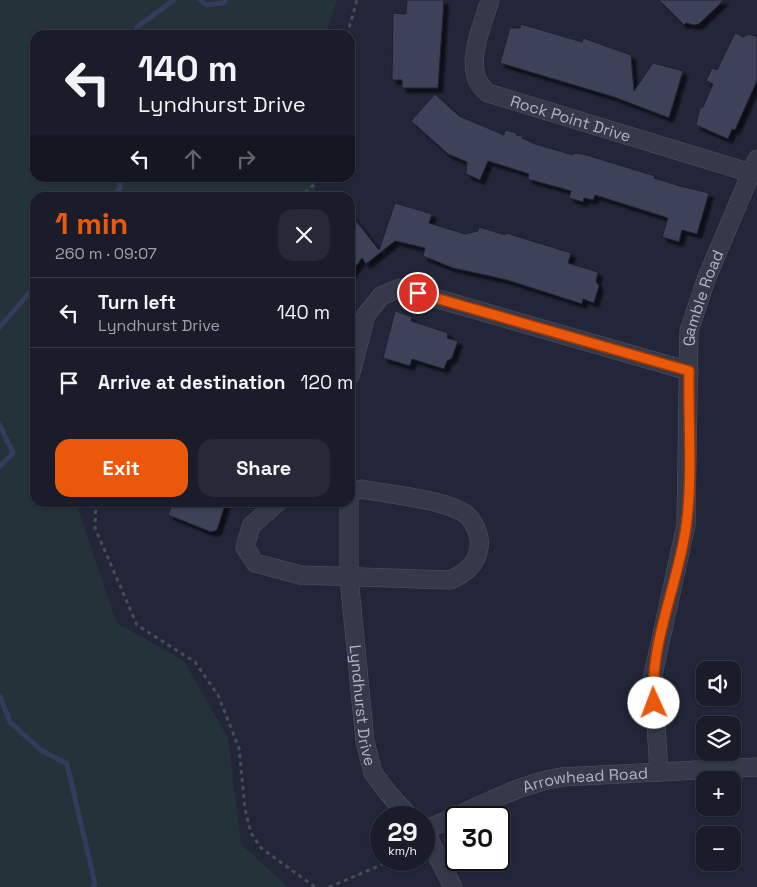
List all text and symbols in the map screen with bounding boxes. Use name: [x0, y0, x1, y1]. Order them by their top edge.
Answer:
text: 140 m: [138, 47, 238, 91]
icon: left: [55, 50, 120, 115]
text: Lyndhurst Drive: [138, 90, 306, 118]
street label: Rock Point Drive: [508, 90, 633, 147]
icon: left: [126, 145, 154, 173]
icon: ahead: [179, 145, 207, 173]
icon: right: [232, 145, 260, 173]
text: 1 min: [55, 204, 128, 243]
button: close: [278, 209, 330, 261]
text: 260 m · 09:07: [55, 243, 157, 264]
street label: Gamble Road: [678, 247, 728, 346]
pin: [397, 272, 439, 314]
icon: arrive: [404, 279, 432, 307]
text: Turn left: [98, 290, 176, 315]
icon: left: [55, 299, 83, 327]
text: 140 m: [277, 300, 330, 325]
text: Lyndhurst Drive: [98, 315, 220, 336]
icon: arrive: [55, 369, 83, 397]
text: Arrive at destination: [98, 370, 286, 395]
text: 120 m: [301, 370, 353, 395]
button: Exit: [55, 439, 188, 497]
button: Share: [198, 439, 330, 497]
street label: Lyndhurst Drive: [345, 644, 381, 768]
map controls: [696, 661, 741, 871]
button: sound: [696, 661, 741, 706]
position arrow: [627, 676, 679, 728]
button: layers: [696, 716, 741, 761]
street label: Arrowhead Road: [520, 763, 648, 798]
button: +: [696, 771, 741, 816]
speed limit sign: 30: [445, 806, 510, 871]
text: 29: [387, 816, 418, 848]
button: −: [696, 826, 741, 871]
text: km/h: [388, 843, 417, 859]

